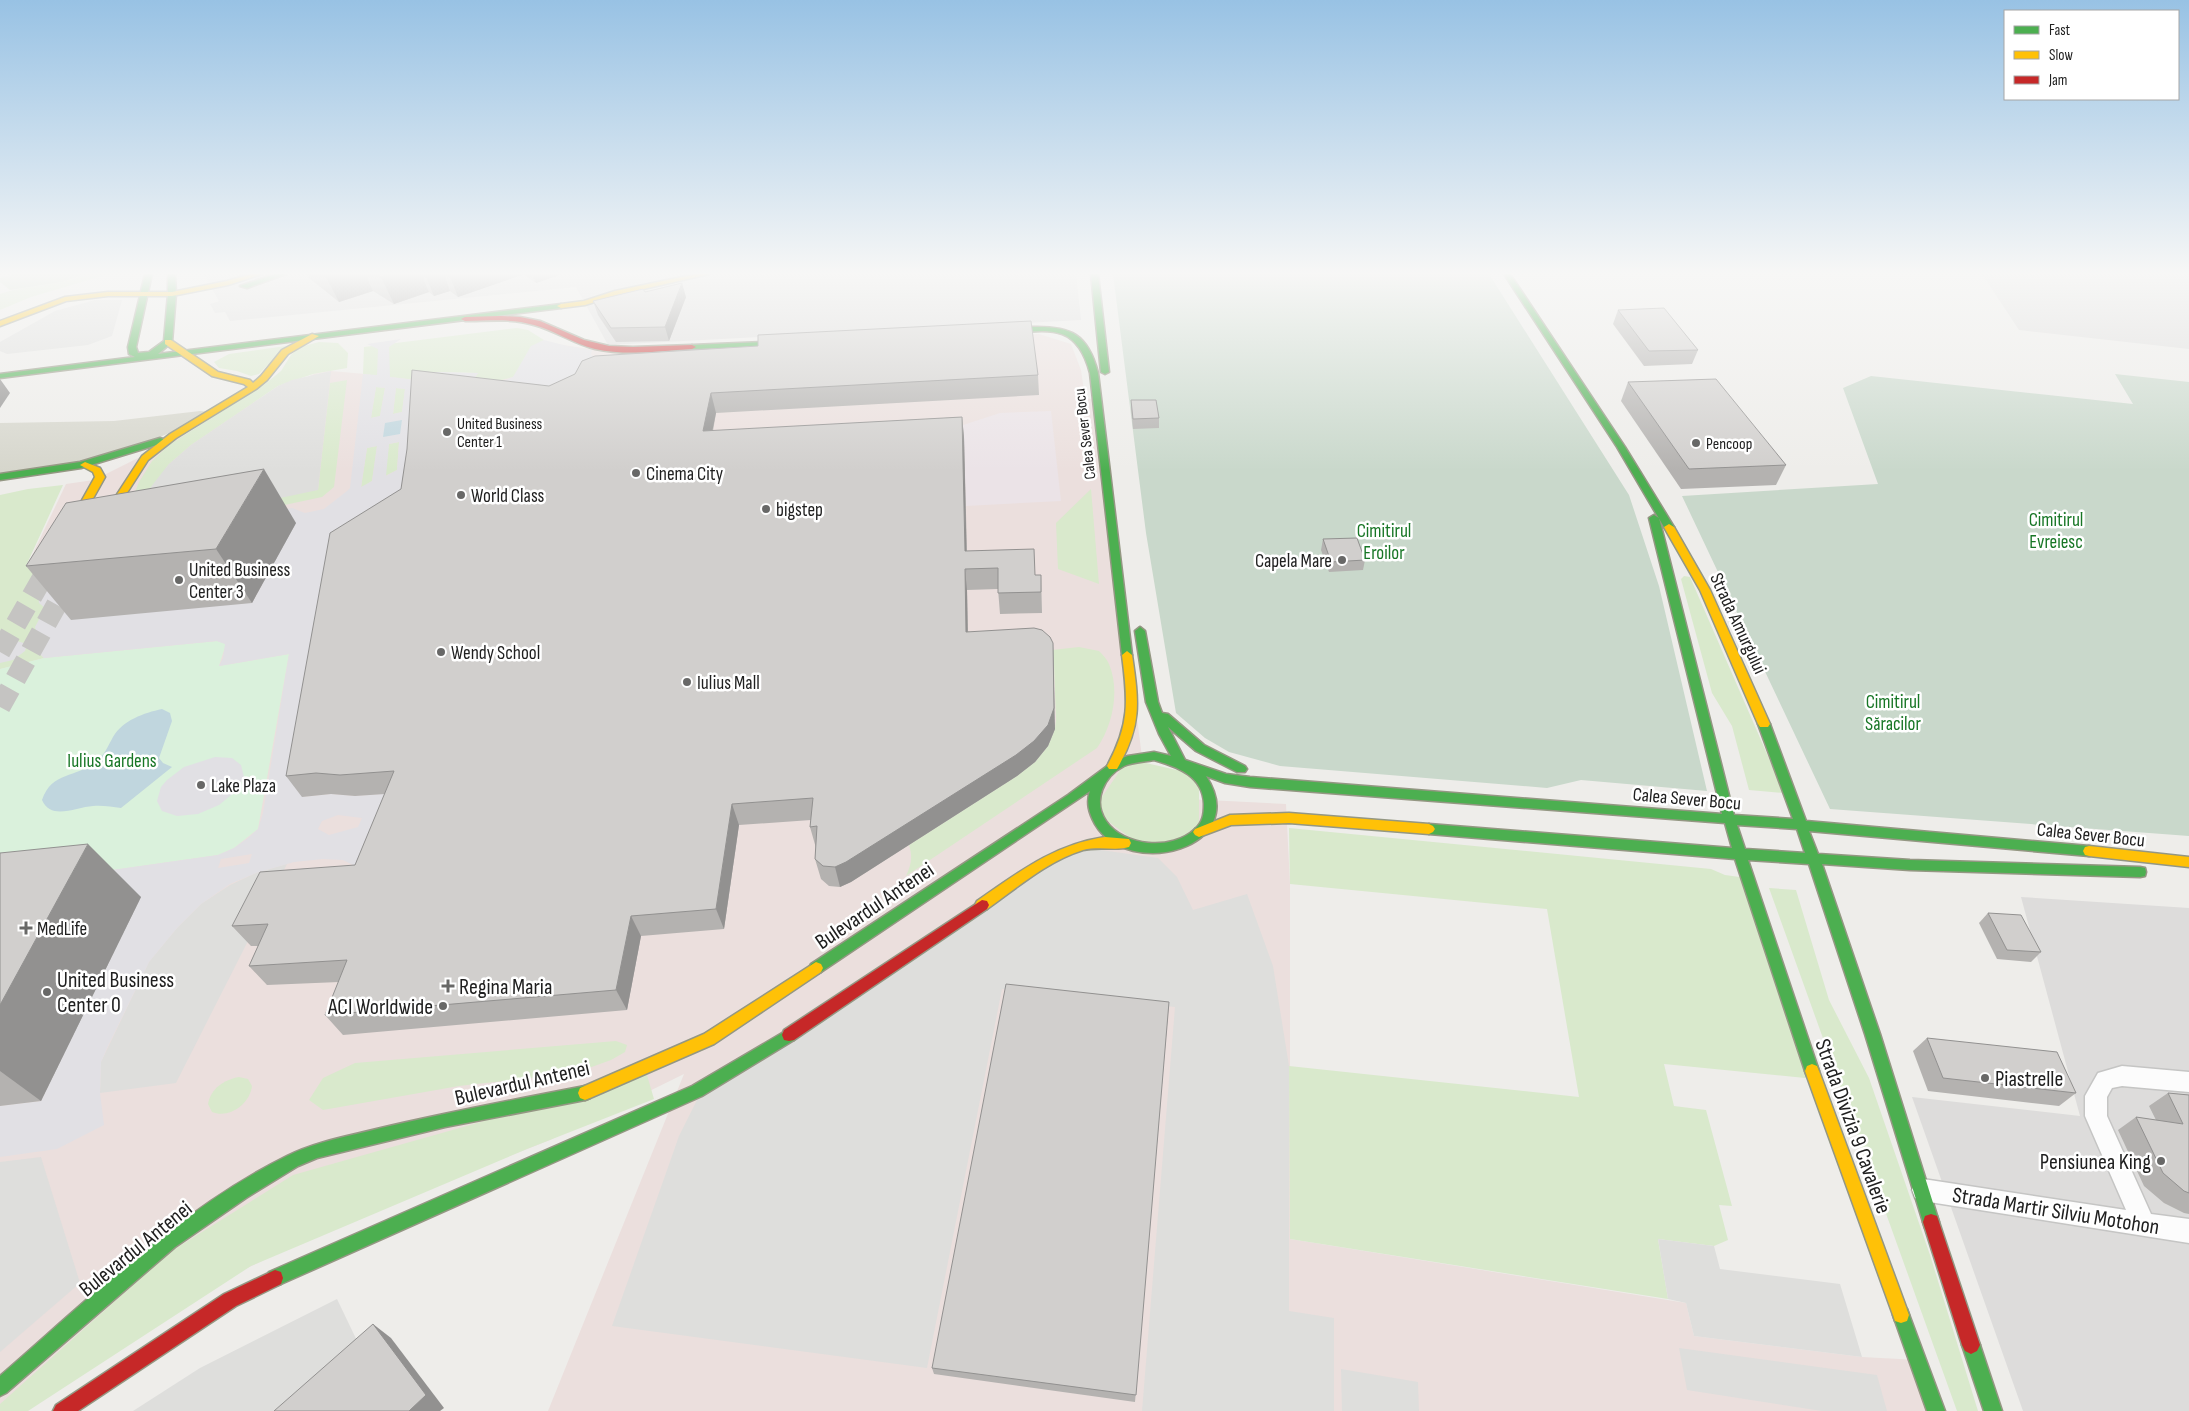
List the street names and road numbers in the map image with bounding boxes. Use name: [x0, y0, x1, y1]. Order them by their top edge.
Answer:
street label: Calea Sever Bocu: [1070, 387, 1100, 480]
street label: Strada Amurgului: [1704, 569, 1771, 678]
street label: Calea Sever Bocu: [1632, 783, 1742, 816]
street label: Calea Sever Bocu: [2036, 818, 2146, 853]
street label: Bulevardul Antenei: [810, 857, 939, 956]
street label: Strada Divizia 9 Cavalerie: [1808, 1035, 1897, 1218]
street label: Bulevardul Antenei: [452, 1055, 592, 1112]
street label: Strada Martir Silviu Motohon: [1950, 1182, 2161, 1241]
street label: Bulevardul Antenei: [74, 1195, 198, 1303]

